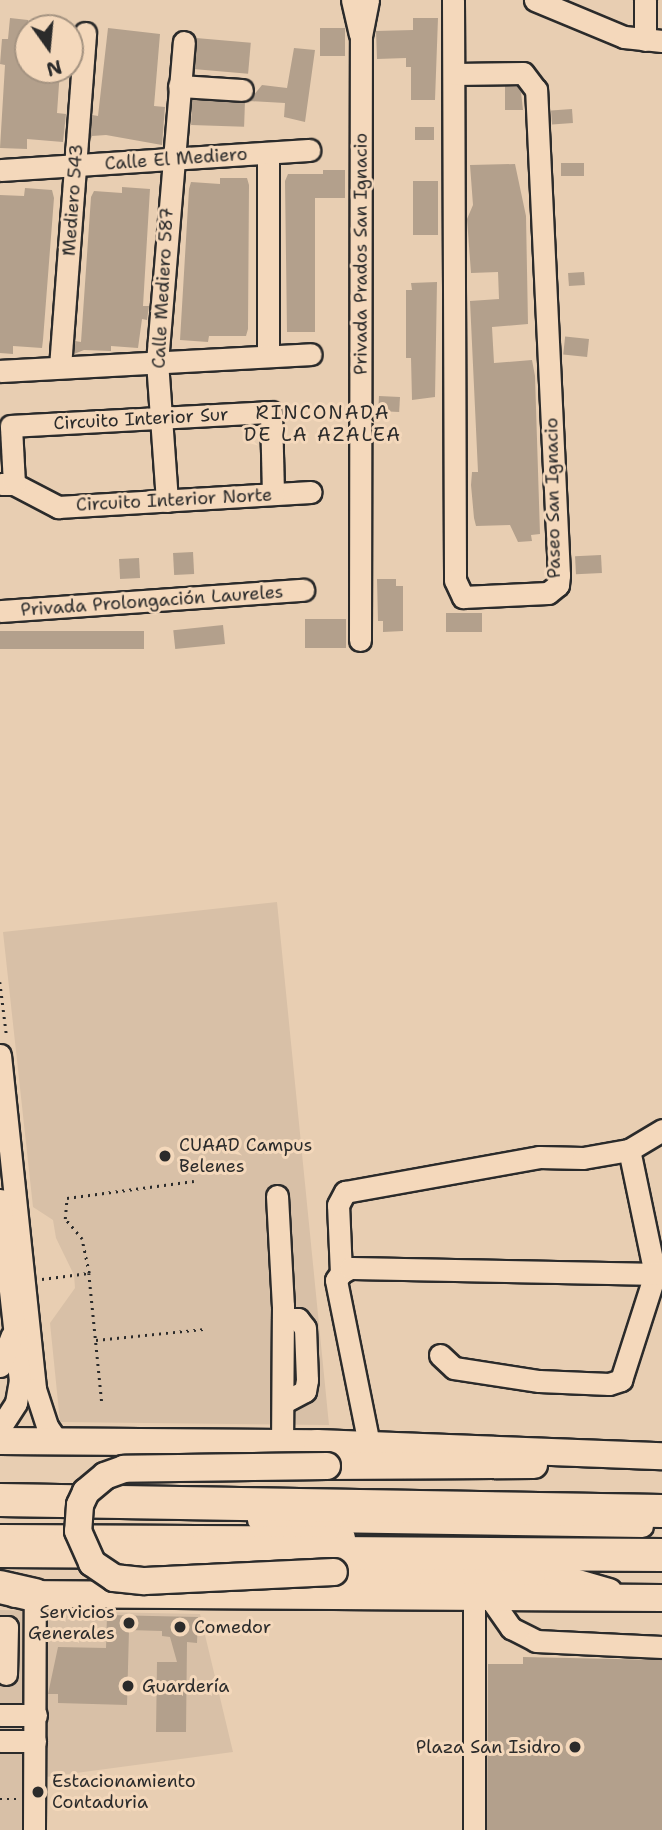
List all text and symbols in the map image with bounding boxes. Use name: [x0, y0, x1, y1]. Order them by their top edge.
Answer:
north arrow: [14, 14, 84, 84]
text: N: [44, 54, 65, 82]
street label: Privada Prados San Ignacio: [350, 133, 372, 375]
street label: Mediero 543: [58, 143, 88, 257]
street label: Calle El Mediero: [104, 143, 248, 175]
street label: Calle Mediero 587: [148, 207, 178, 369]
district label: RINCONADA DE LA AZALEA: [245, 402, 401, 446]
street label: Circuito Interior Sur: [53, 404, 229, 434]
street label: Paseo San Ignacio: [541, 417, 565, 579]
street label: Circuito Interior Norte: [75, 484, 273, 516]
street label: Privada Prolongación Laureles: [20, 581, 284, 621]
place label: CUAAD Campus Belenes: [179, 1135, 313, 1178]
marker: CUAAD Campus Belenes: [157, 1148, 173, 1164]
place label: Servicios Generales: [28, 1602, 115, 1644]
marker: Servicios Generales: [121, 1615, 137, 1631]
place label: Comedor: [194, 1616, 271, 1638]
marker: Comedor: [172, 1619, 188, 1635]
place label: Guardería: [142, 1675, 230, 1697]
marker: Guardería: [120, 1678, 136, 1694]
place label: Plaza San Isidro: [416, 1736, 561, 1758]
marker: Plaza San Isidro: [567, 1739, 583, 1755]
place label: Estacionamiento Contaduria: [52, 1771, 196, 1814]
marker: Estacionamiento Contaduria: [30, 1784, 46, 1800]

